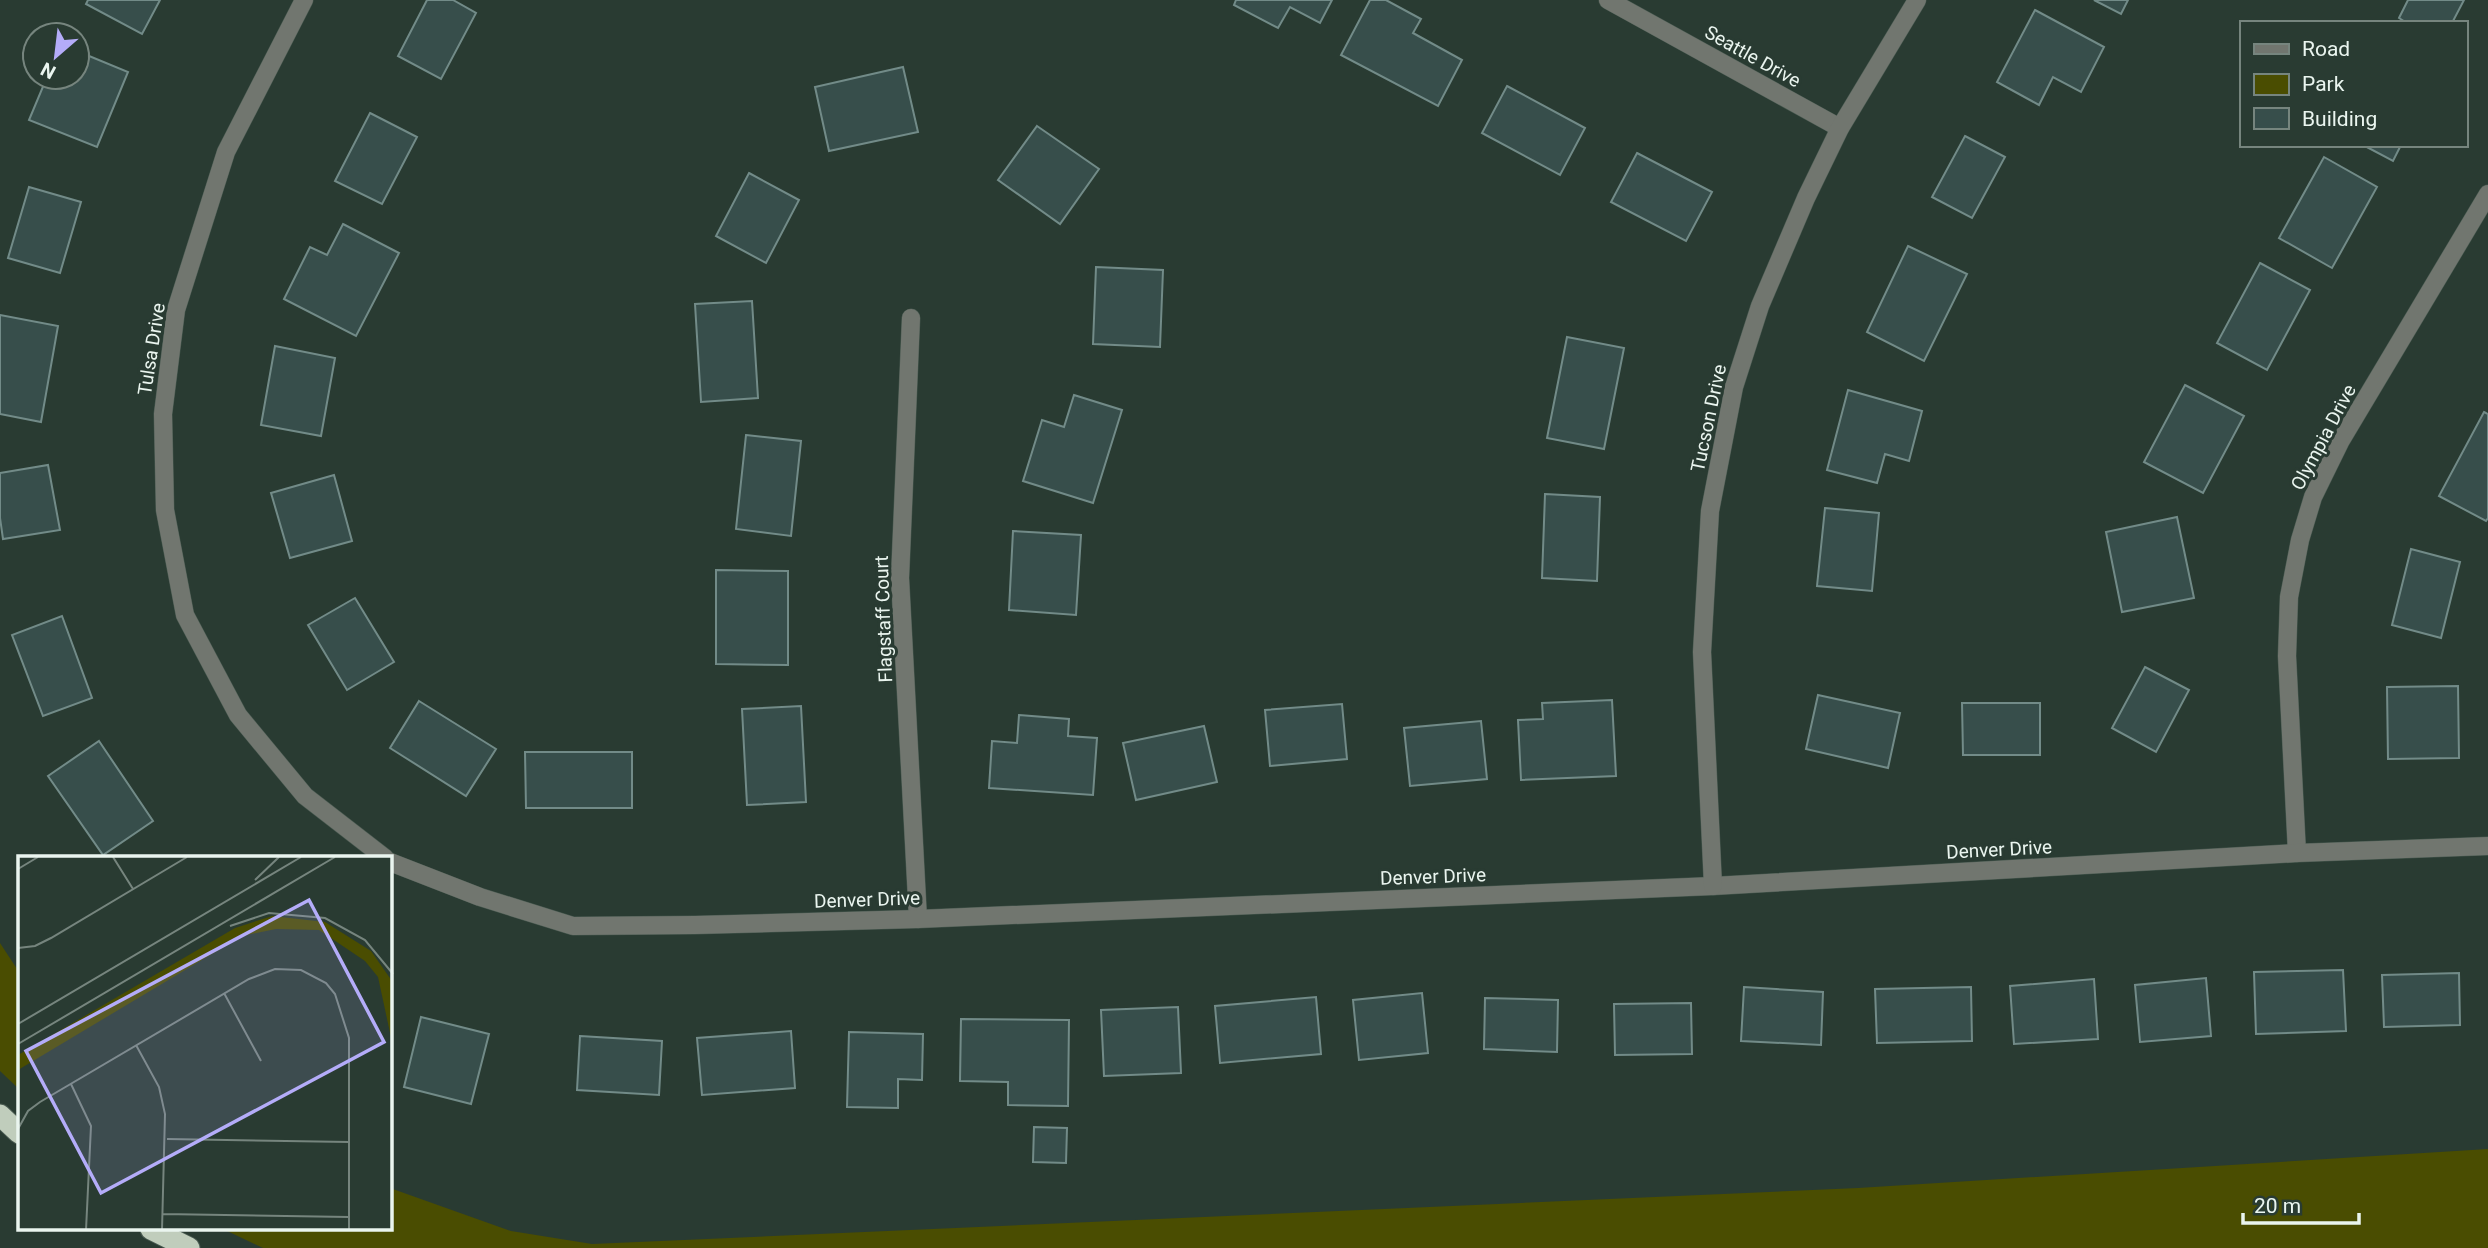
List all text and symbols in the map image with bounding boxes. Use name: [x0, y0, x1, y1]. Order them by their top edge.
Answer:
north arrow: [21, 21, 91, 91]
street label: Seattle Drive: [1701, 21, 1805, 92]
legend: [2240, 21, 2467, 147]
text: Road: [2302, 37, 2350, 61]
text: N: [37, 57, 60, 84]
text: Park: [2302, 72, 2345, 96]
text: Building: [2302, 107, 2377, 131]
street label: Tulsa Drive: [133, 301, 170, 397]
street label: Tucson Drive: [1686, 362, 1731, 474]
street label: Olympia Drive: [2286, 380, 2361, 494]
street label: Flagstaff Court: [870, 555, 897, 683]
street label: Denver Drive: [1945, 835, 2053, 864]
inset map: [18, 856, 392, 1230]
street label: Denver Drive: [1380, 863, 1486, 890]
street label: Denver Drive: [814, 886, 920, 913]
scale bar: [2243, 1182, 2358, 1226]
text: 20 m: [2254, 1194, 2301, 1218]

